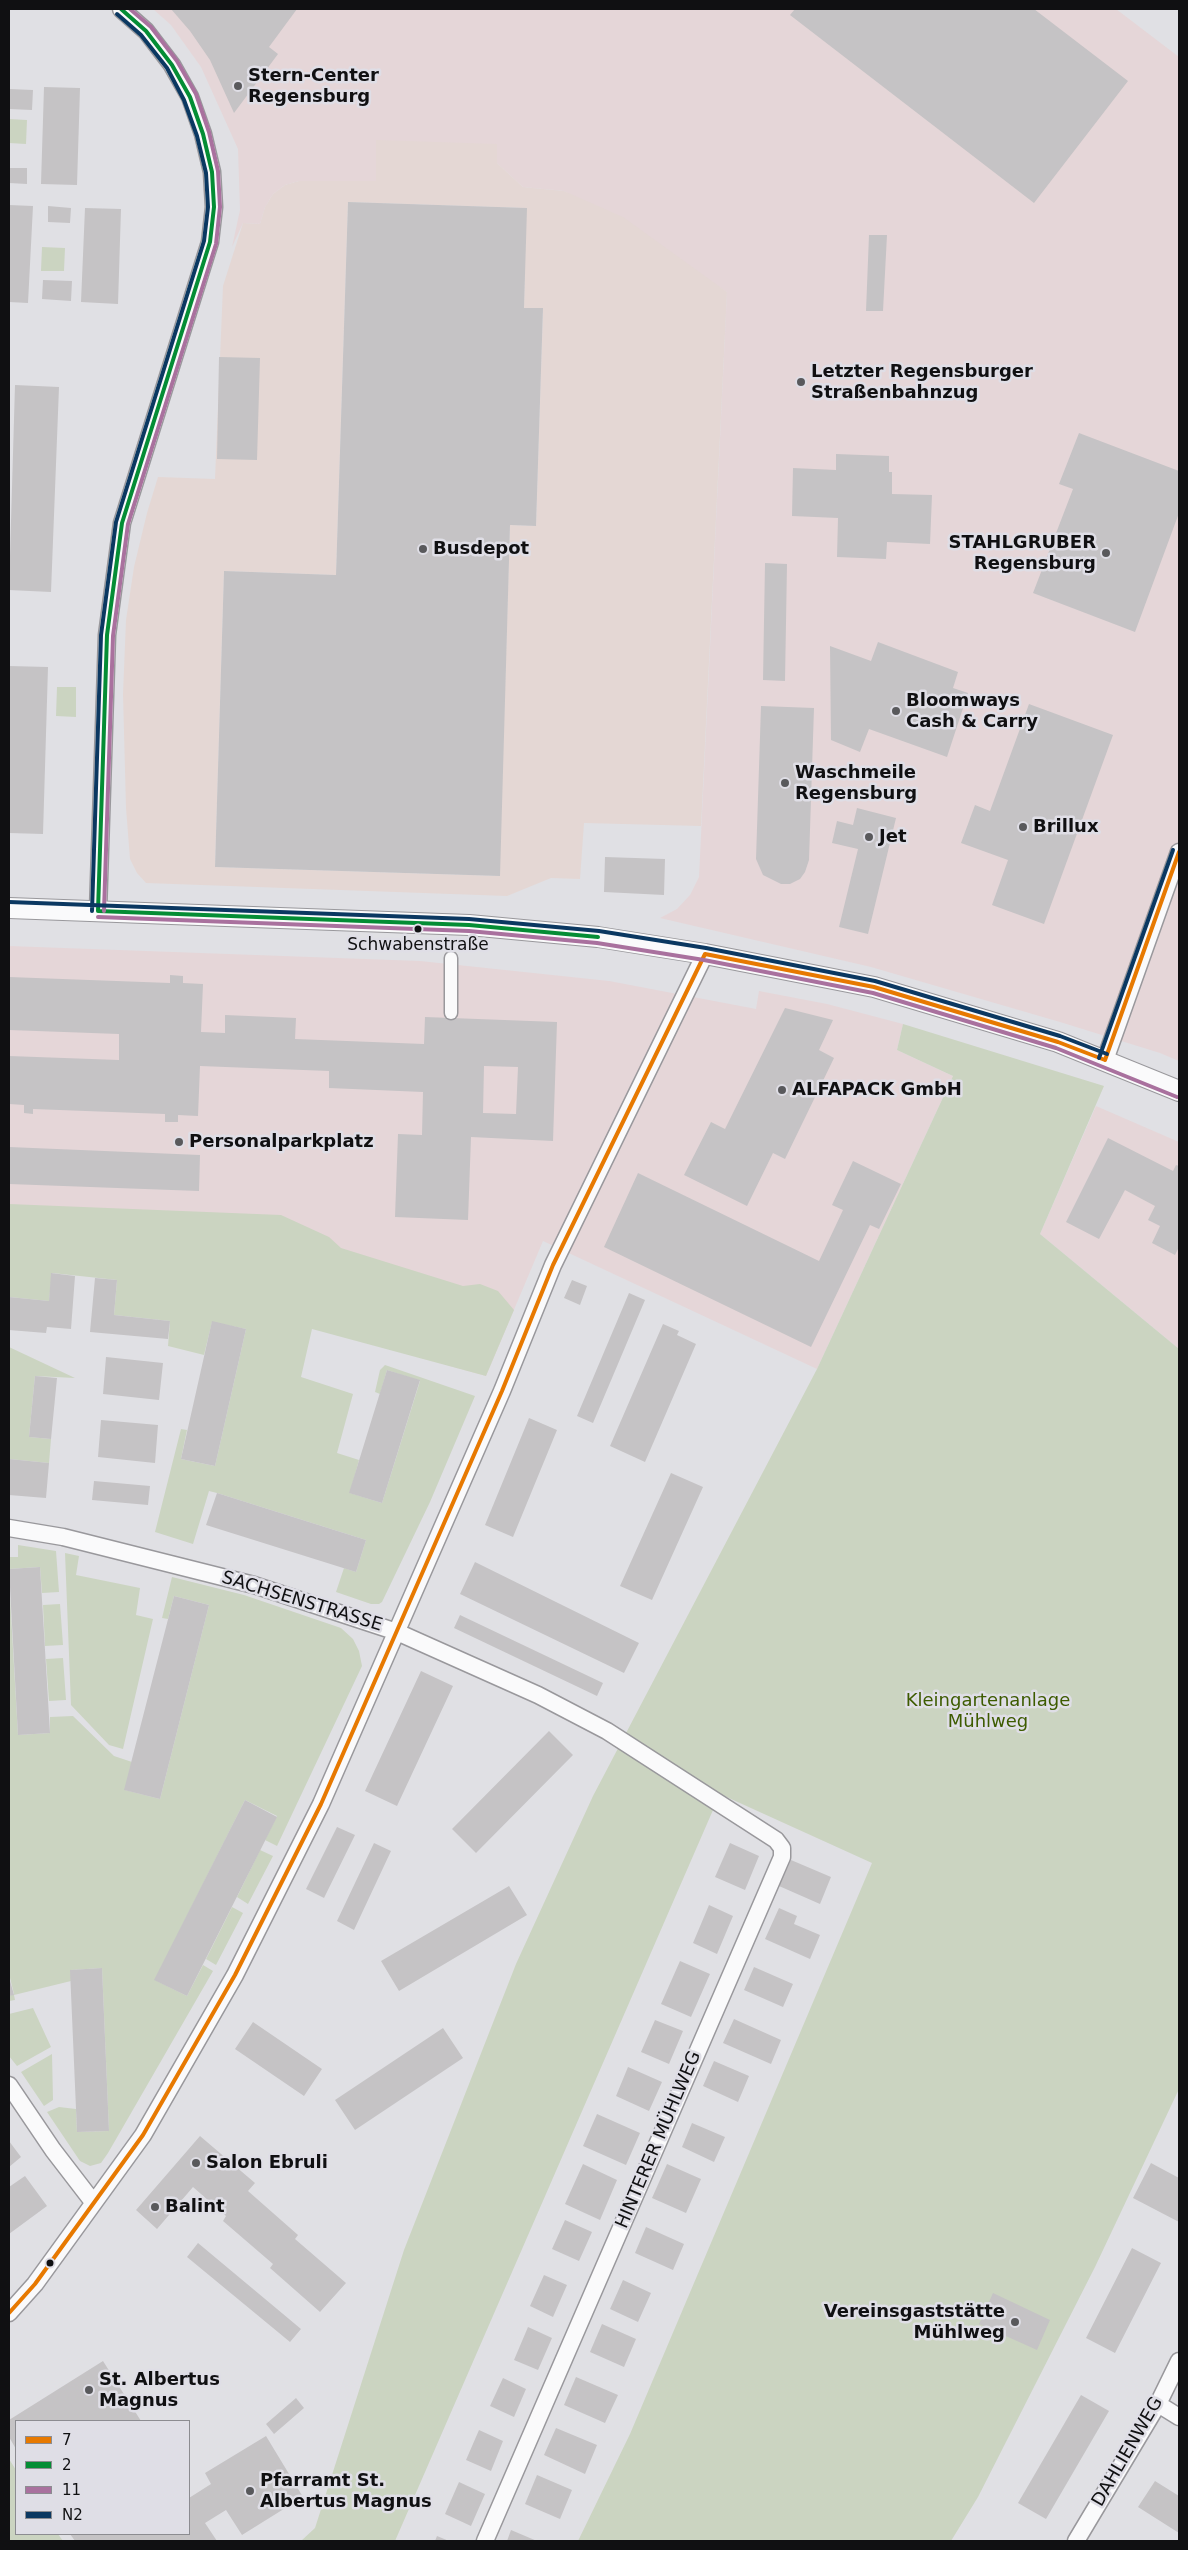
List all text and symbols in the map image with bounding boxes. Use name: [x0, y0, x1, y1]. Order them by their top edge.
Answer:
place label: Stern-Center Regensburg: [248, 65, 379, 108]
marker: Stern-Center Regensburg: [232, 80, 244, 92]
place label: Letzter Regensburger Straßenbahnzug: [811, 361, 1033, 404]
marker: Letzter Regensburger Straßenbahnzug: [795, 376, 807, 388]
place label: STAHLGRUBER Regensburg: [949, 532, 1096, 574]
place label: Busdepot: [433, 538, 529, 560]
marker: Busdepot: [417, 543, 429, 555]
marker: STAHLGRUBER Regensburg: [1100, 547, 1112, 559]
place label: Bloomways Cash & Carry: [906, 690, 1038, 732]
marker: Bloomways Cash & Carry: [890, 705, 902, 717]
place label: Waschmeile Regensburg: [795, 762, 917, 804]
marker: Waschmeile Regensburg: [779, 777, 791, 789]
place label: Brillux: [1033, 816, 1099, 838]
marker: Brillux: [1017, 821, 1029, 833]
place label: Jet: [879, 826, 907, 848]
marker: Jet: [863, 831, 875, 843]
marker: Schwabenstraße: [413, 924, 423, 934]
place label: Schwabenstraße: [347, 936, 489, 956]
place label: ALFAPACK GmbH: [792, 1079, 962, 1101]
marker: ALFAPACK GmbH: [776, 1084, 788, 1096]
place label: Personalparkplatz: [189, 1131, 374, 1153]
marker: Personalparkplatz: [173, 1136, 185, 1148]
street label: SACHSENSTRASSE: [219, 1567, 385, 1637]
park label: Kleingartenanlage Mühlweg: [906, 1690, 1070, 1732]
street label: HINTERER MÜHLWEG: [612, 2048, 706, 2232]
place label: Salon Ebruli: [206, 2152, 328, 2174]
marker: Salon Ebruli: [190, 2157, 202, 2169]
place label: Balint: [165, 2196, 225, 2218]
marker: Balint: [149, 2201, 161, 2213]
unlabelled marker: [45, 2258, 55, 2268]
place label: Vereinsgaststätte Mühlweg: [824, 2301, 1005, 2344]
marker: Vereinsgaststätte Mühlweg: [1009, 2316, 1021, 2328]
place label: St. Albertus Magnus: [99, 2369, 220, 2412]
marker: St. Albertus Magnus: [83, 2384, 95, 2396]
street label: DAHLIENWEG: [1088, 2393, 1168, 2511]
legend: [15, 2420, 190, 2535]
text: 7: [62, 2431, 72, 2449]
text: 2: [62, 2456, 72, 2474]
place label: Pfarramt St. Albertus Magnus: [260, 2470, 432, 2512]
text: 11: [62, 2481, 81, 2499]
marker: Pfarramt St. Albertus Magnus: [244, 2485, 256, 2497]
text: N2: [62, 2506, 83, 2524]

